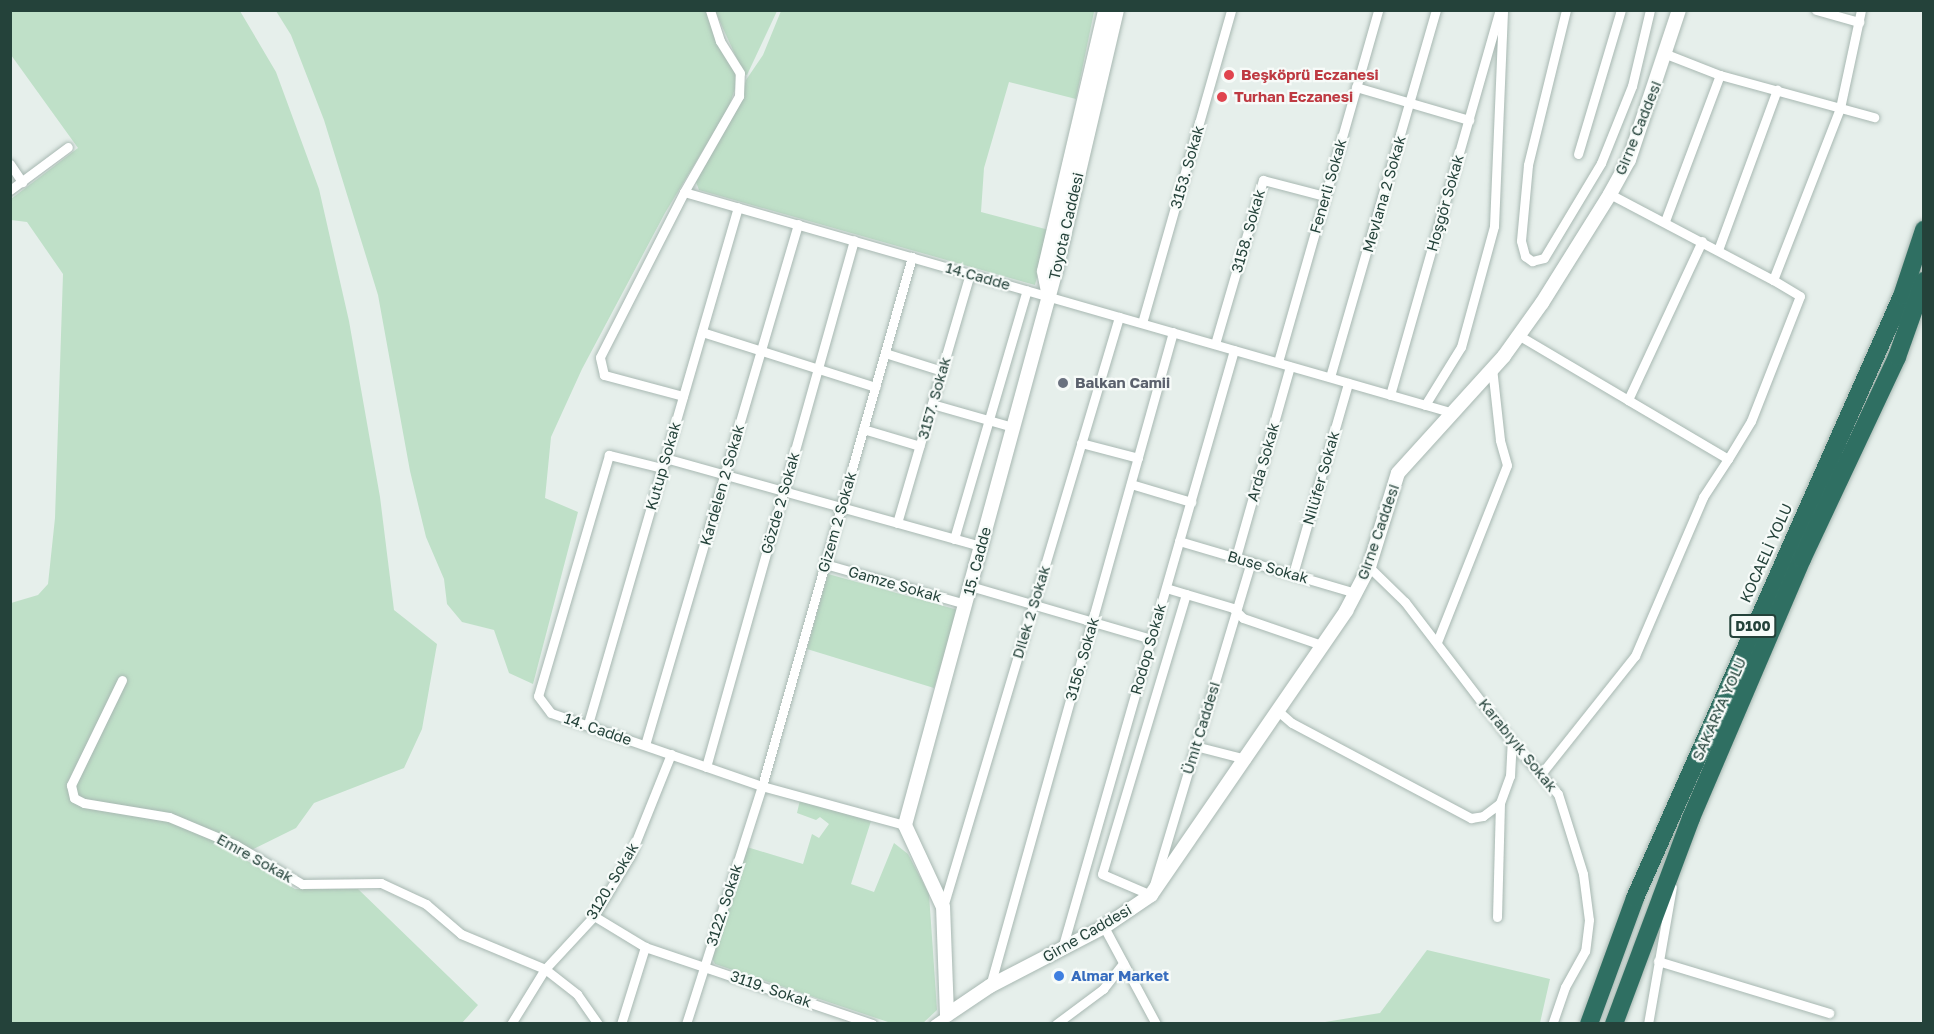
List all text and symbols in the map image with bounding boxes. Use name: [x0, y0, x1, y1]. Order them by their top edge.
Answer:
place label: Beşköprü Eczanesi: [1241, 66, 1379, 84]
marker: Beşköprü Eczanesi: [1222, 68, 1236, 82]
street label: Girne Caddesi: [1611, 78, 1665, 178]
place label: Turhan Eczanesi: [1234, 88, 1353, 106]
marker: Turhan Eczanesi: [1215, 90, 1229, 104]
street label: 3153. Sokak: [1167, 123, 1207, 211]
street label: Mevlana 2 Sokak: [1359, 133, 1409, 255]
street label: Fenerli Sokak: [1306, 137, 1350, 235]
street label: Hoşgör Sokak: [1423, 152, 1467, 254]
street label: Toyota Caddesi: [1045, 170, 1087, 282]
street label: 3158. Sokak: [1227, 187, 1269, 275]
street label: 14.Cadde: [944, 258, 1012, 294]
street label: 3157. Sokak: [914, 355, 954, 441]
place label: Balkan Camii: [1075, 374, 1170, 392]
marker: Balkan Camii: [1056, 376, 1070, 390]
street label: Kutup Sokak: [642, 420, 684, 512]
street label: Arda Sokak: [1243, 421, 1283, 503]
street label: Kardelen 2 Sokak: [696, 422, 748, 548]
street label: Nilüfer Sokak: [1299, 429, 1343, 527]
street label: Gözde 2 Sokak: [757, 450, 803, 556]
street label: Gizem 2 Sokak: [814, 469, 860, 575]
street label: Girne Caddesi: [1353, 482, 1403, 582]
street label: KOCAELİ YOLU: [1736, 501, 1796, 605]
street label: 15. Cadde: [959, 525, 995, 597]
street label: Buse Sokak: [1225, 547, 1311, 587]
street label: Gamze Sokak: [846, 562, 944, 606]
street label: Dilek 2 Sokak: [1008, 563, 1054, 661]
street label: Rodop Sokak: [1126, 601, 1170, 697]
street label: 3156. Sokak: [1062, 615, 1102, 703]
road number: D100: [1729, 615, 1777, 637]
street label: SAKARYA YOLU: [1688, 655, 1750, 763]
street label: Ümit Caddesi: [1178, 680, 1224, 776]
street label: Karabıyık Sokak: [1475, 695, 1561, 795]
street label: 14. Cadde: [562, 709, 634, 749]
street label: Emre Sokak: [214, 830, 296, 886]
street label: 3120. Sokak: [582, 839, 642, 923]
street label: 3122. Sokak: [702, 862, 746, 948]
street label: Girne Caddesi: [1039, 900, 1135, 966]
street label: 3119. Sokak: [728, 967, 814, 1011]
place label: Almar Market: [1071, 967, 1169, 985]
marker: Almar Market: [1052, 969, 1066, 983]

